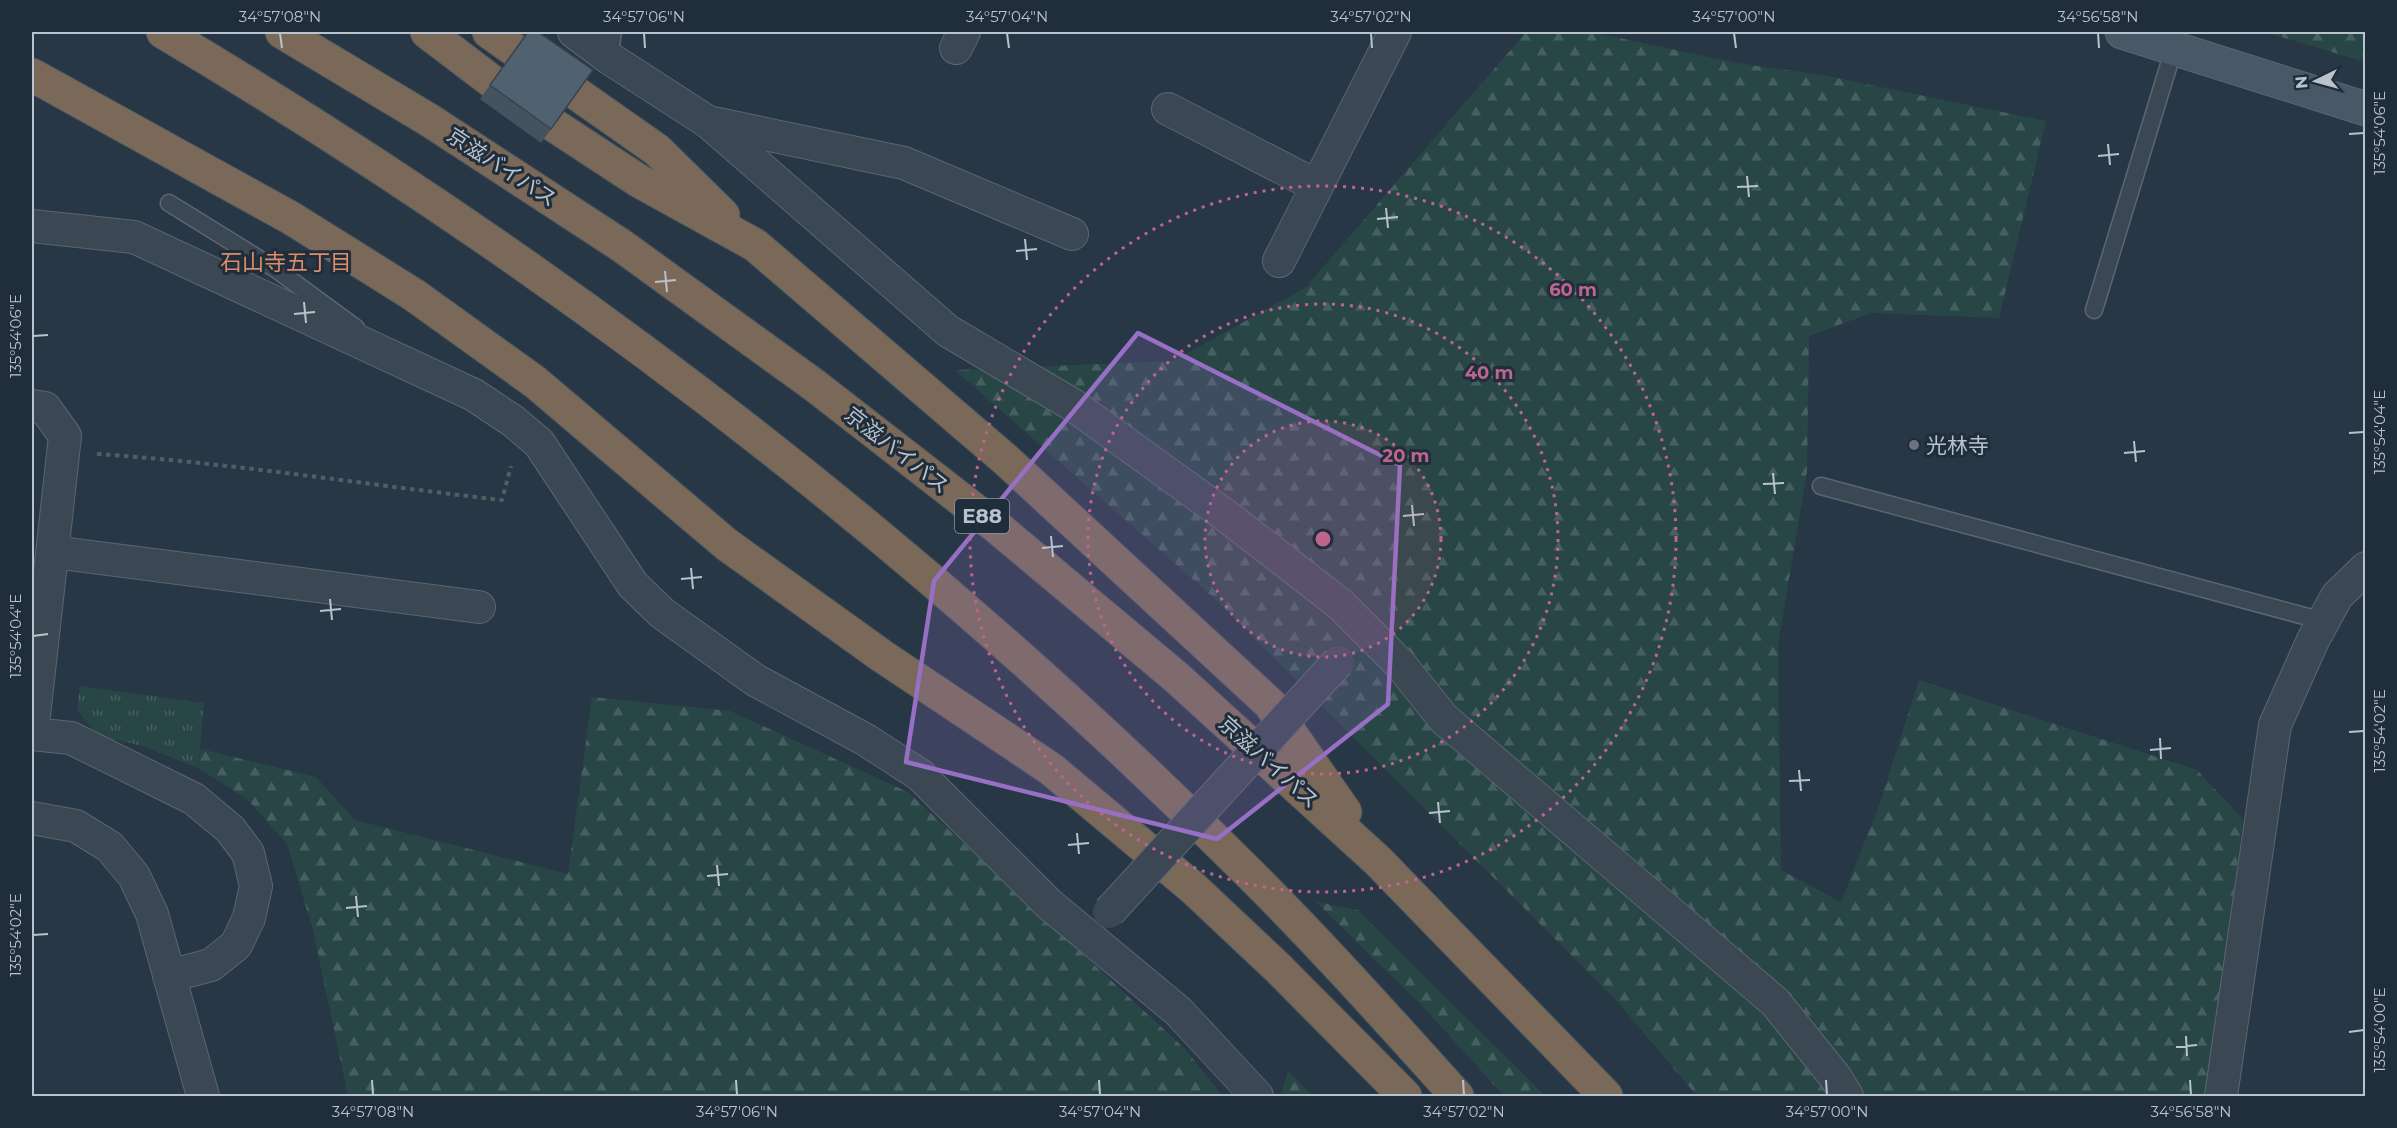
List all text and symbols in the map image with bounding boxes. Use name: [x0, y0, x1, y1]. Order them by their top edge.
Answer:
text: 34°57'08"N: [239, 7, 321, 26]
text: 34°57'06"N: [603, 7, 685, 26]
text: 34°57'04"N: [966, 7, 1048, 26]
text: 34°57'02"N: [1330, 7, 1412, 26]
text: 34°57'00"N: [1693, 7, 1775, 26]
text: 34°56'58"N: [2058, 7, 2138, 26]
north arrow: [2286, 51, 2346, 111]
text: N: [2292, 75, 2312, 90]
text: 135°54'06"E: [2370, 91, 2389, 175]
street label: 京滋バイパス: [443, 122, 561, 212]
district label: 石山寺五丁目: [220, 249, 352, 276]
text: 60 m: [1549, 279, 1597, 301]
text: 135°54'06"E: [6, 294, 25, 378]
text: 40 m: [1465, 362, 1513, 384]
text: 135°54'04"E: [2370, 390, 2389, 474]
street label: 京滋バイパス: [840, 401, 954, 499]
place label: 光林寺: [1926, 433, 1989, 458]
marker: 光林寺: [1907, 438, 1921, 452]
text: 20 m: [1383, 445, 1429, 467]
road number: E88: [955, 499, 1009, 533]
centre of rings: [1313, 529, 1333, 549]
text: 135°54'04"E: [6, 594, 25, 678]
text: 135°54'02"E: [2370, 689, 2389, 773]
street label: 京滋バイパス: [1214, 711, 1324, 813]
text: 135°54'02"E: [6, 893, 25, 977]
text: 135°54'00"E: [2370, 987, 2389, 1073]
text: 34°57'08"N: [332, 1102, 414, 1121]
text: 34°57'06"N: [696, 1102, 778, 1121]
text: 34°57'04"N: [1059, 1102, 1141, 1121]
text: 34°57'02"N: [1423, 1102, 1505, 1121]
text: 34°57'00"N: [1786, 1102, 1868, 1121]
text: 34°56'58"N: [2151, 1102, 2231, 1121]

